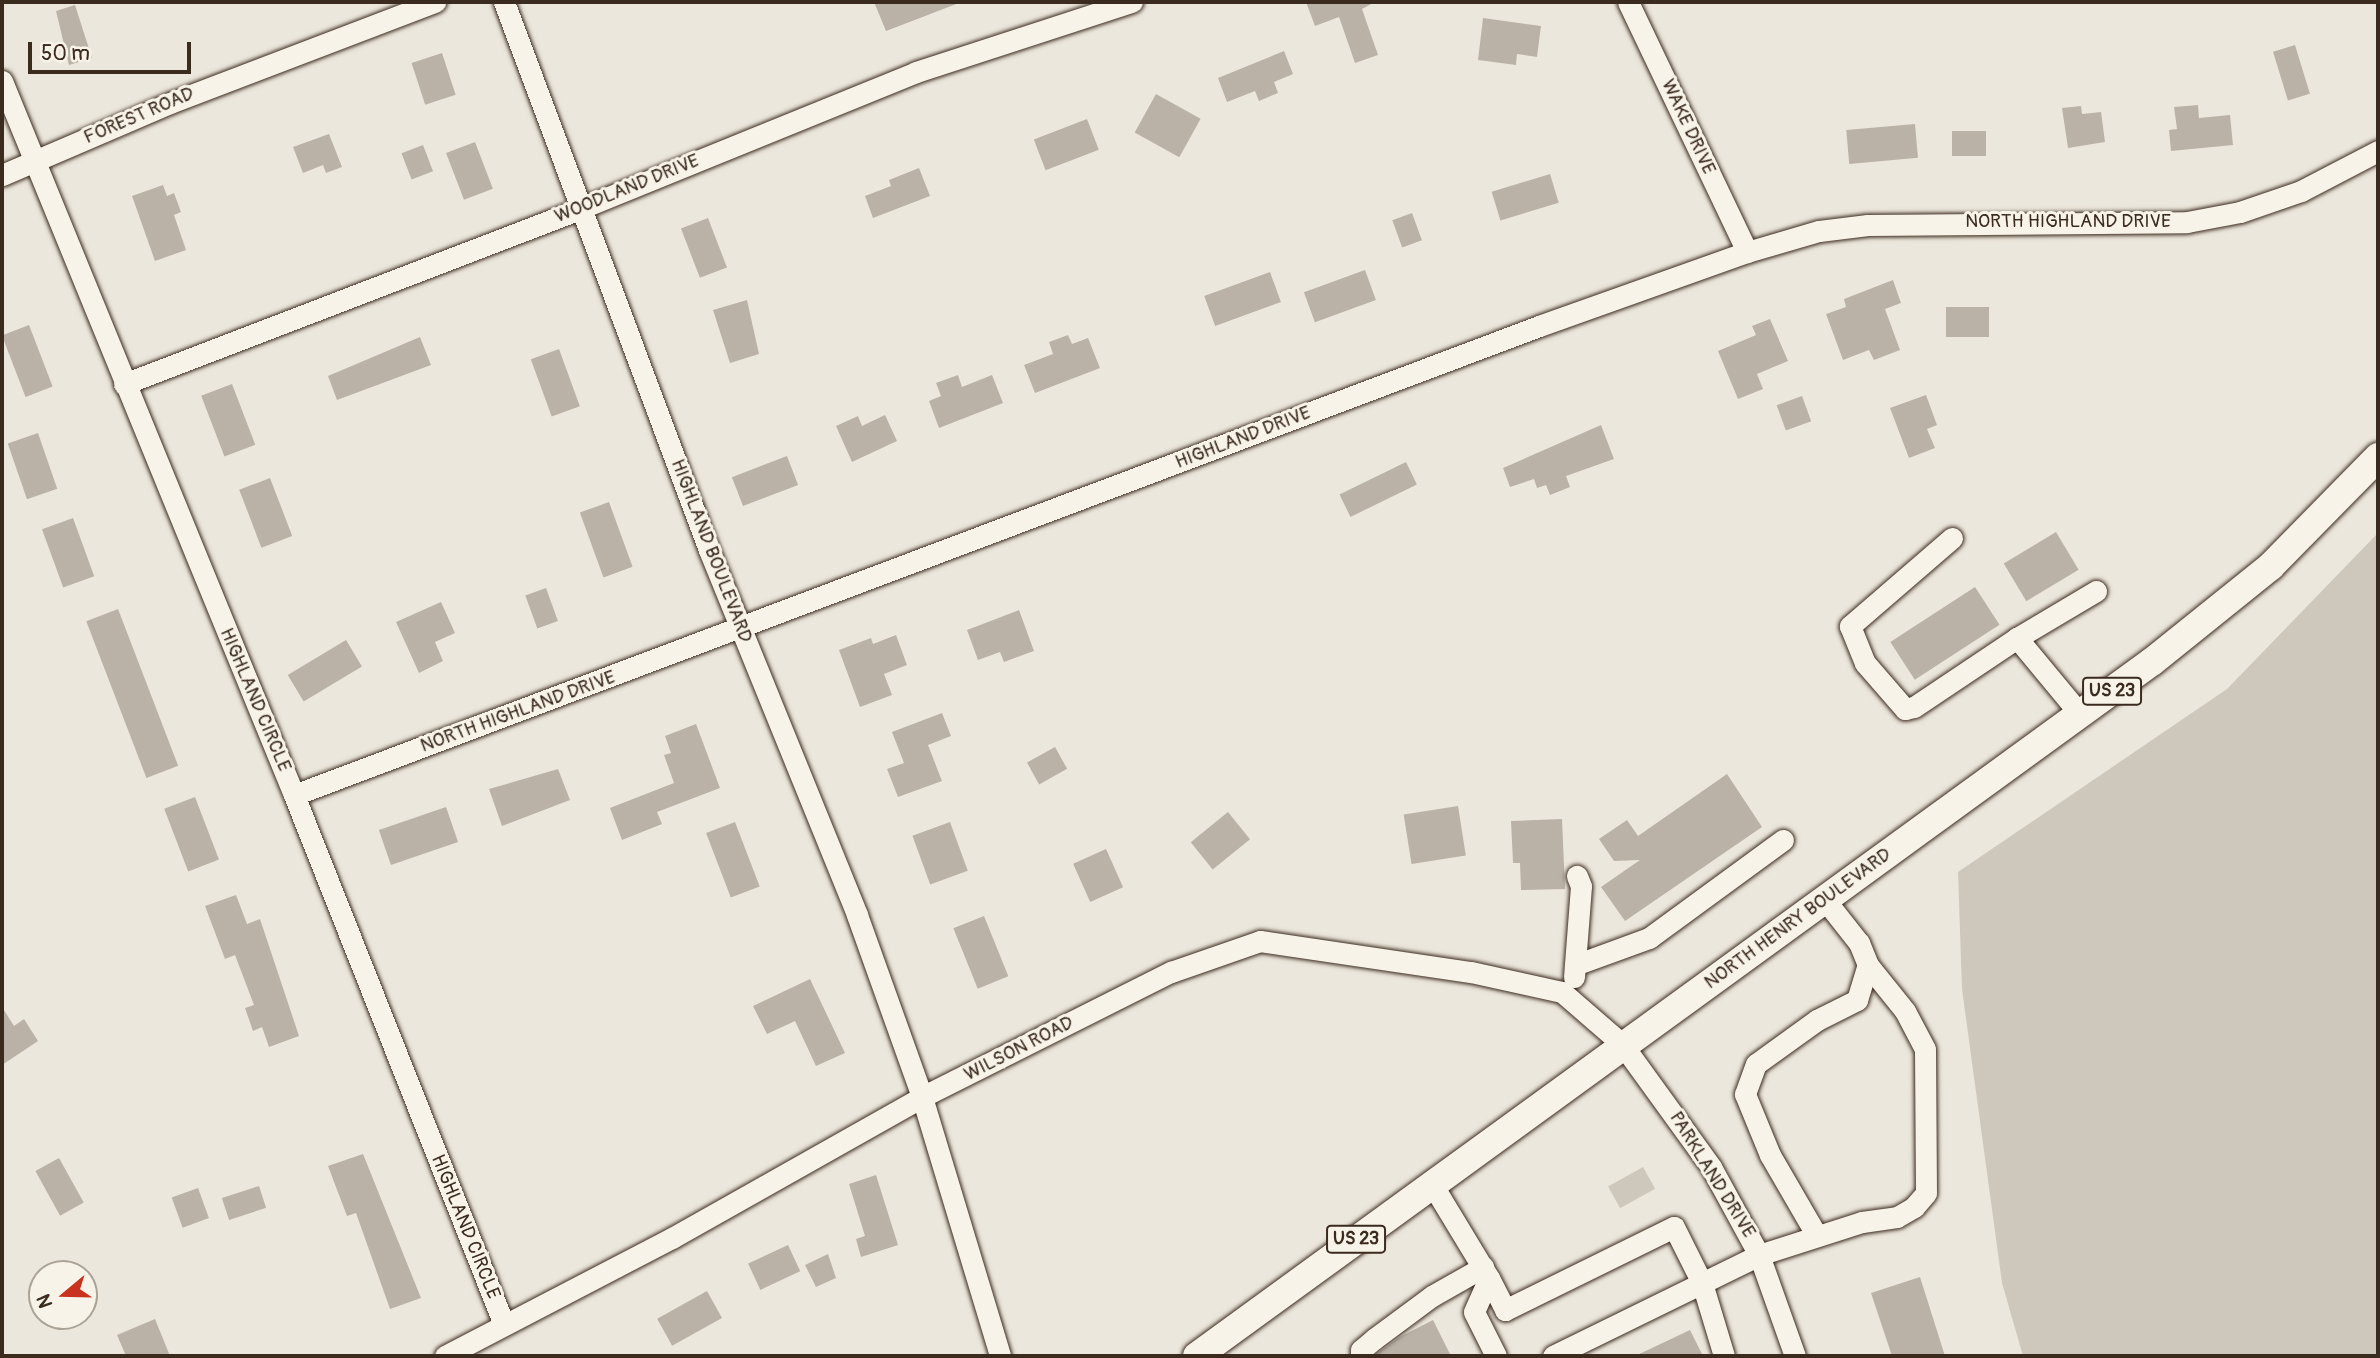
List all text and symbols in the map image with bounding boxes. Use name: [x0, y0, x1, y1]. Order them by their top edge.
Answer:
scale bar: [32, 28, 194, 72]
text: 50 m: [41, 40, 90, 67]
street label: WAKE DRIVE: [1656, 76, 1720, 178]
street label: FOREST ROAD: [80, 83, 198, 149]
street label: WOODLAND DRIVE: [551, 150, 703, 228]
street label: NORTH HIGHLAND DRIVE: [1965, 211, 2171, 233]
street label: HIGHLAND DRIVE: [1172, 402, 1314, 474]
street label: HIGHLAND BOULEVARD: [665, 456, 757, 646]
street label: HIGHLAND CIRCLE: [214, 625, 296, 775]
street label: NORTH HIGHLAND DRIVE: [417, 666, 619, 758]
road number: US 23: [2080, 676, 2144, 706]
street label: NORTH HENRY BOULEVARD: [1700, 844, 1896, 994]
street label: WILSON ROAD: [960, 1012, 1078, 1086]
street label: PARKLAND DRIVE: [1664, 1108, 1760, 1242]
street label: HIGHLAND CIRCLE: [426, 1151, 504, 1303]
road number: US 23: [1324, 1224, 1388, 1254]
north arrow: [28, 1260, 98, 1330]
text: N: [32, 1291, 58, 1311]

